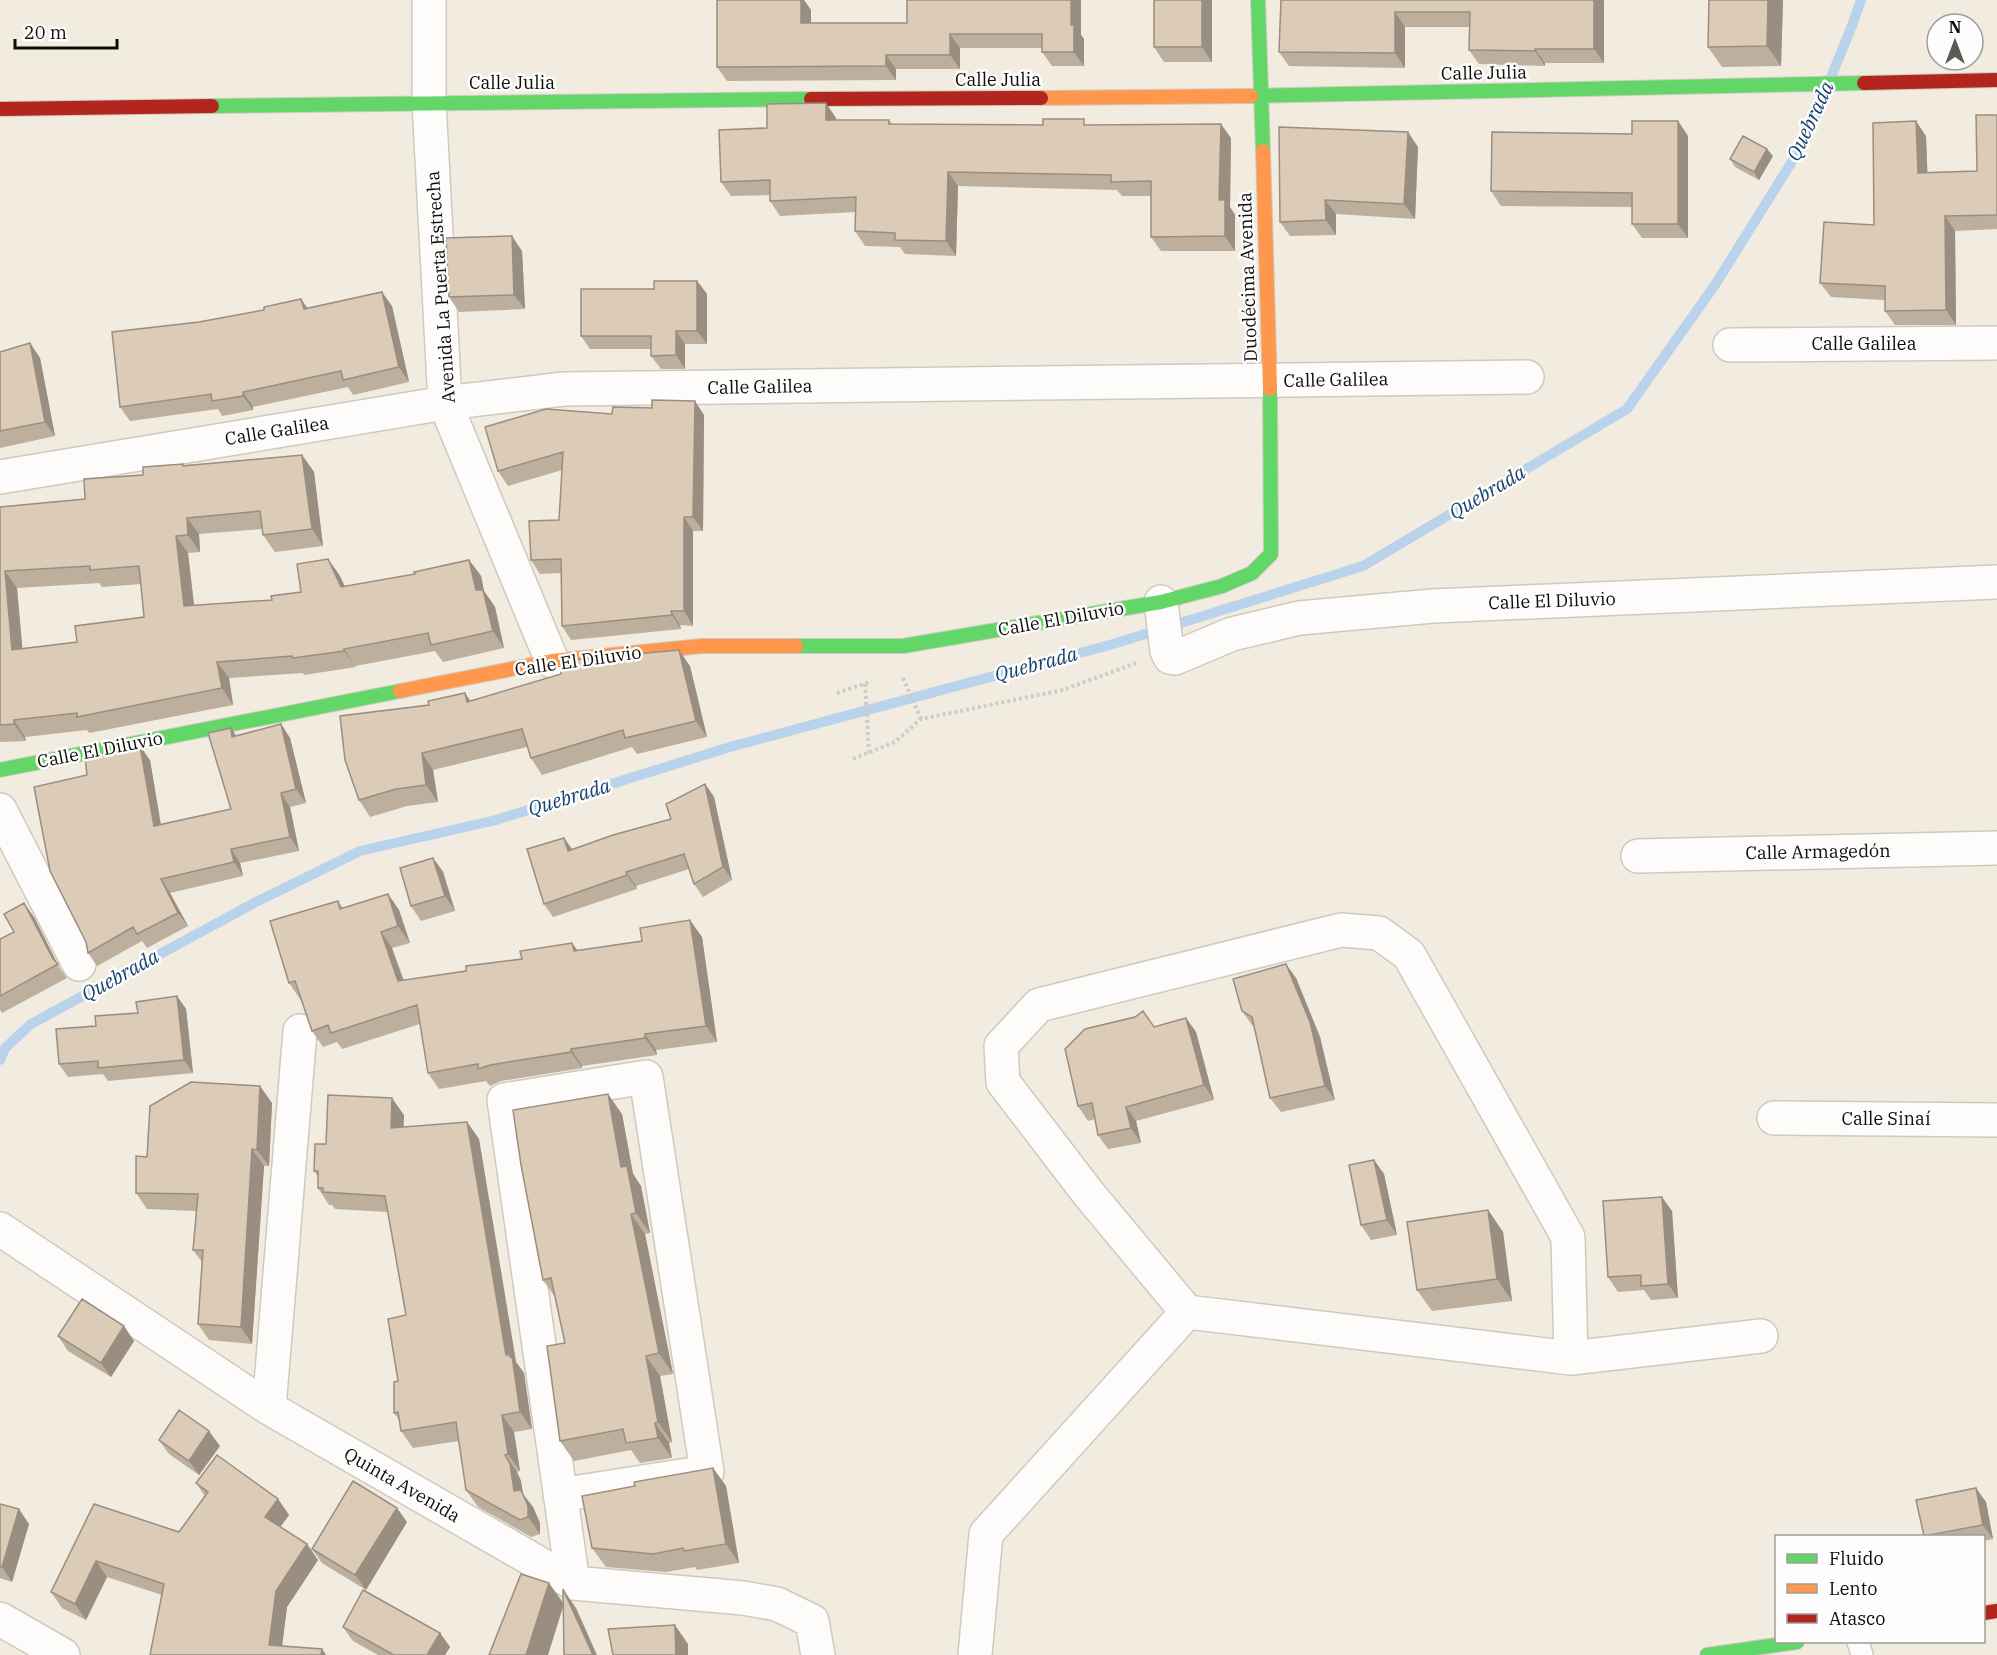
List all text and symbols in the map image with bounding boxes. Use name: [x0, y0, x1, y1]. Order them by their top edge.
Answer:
scale bar: [15, 12, 117, 50]
north arrow: [1925, 12, 1985, 72]
text: N: [1949, 17, 1961, 37]
text: 20 m: [24, 21, 67, 44]
street label: Calle Julia: [1441, 60, 1527, 85]
street label: Calle Julia: [955, 68, 1041, 91]
street label: Calle Julia: [469, 71, 555, 94]
water label: Quebrada: [1779, 76, 1840, 165]
street label: Avenida La Puerta Estrecha: [421, 170, 460, 404]
street label: Duodécima Avenida: [1233, 192, 1262, 362]
street label: Calle Galilea: [1811, 332, 1917, 355]
street label: Calle Galilea: [1283, 367, 1389, 392]
street label: Calle Galilea: [707, 374, 813, 399]
street label: Calle Galilea: [223, 411, 331, 450]
water label: Quebrada: [1443, 458, 1530, 525]
street label: Calle El Diluvio: [1488, 587, 1616, 614]
street label: Calle El Diluvio: [996, 596, 1126, 641]
water label: Quebrada: [991, 639, 1081, 688]
street label: Calle El Diluvio: [513, 640, 643, 681]
street label: Calle El Diluvio: [35, 726, 165, 773]
water label: Quebrada: [524, 771, 614, 822]
street label: Calle Armagedón: [1745, 839, 1891, 864]
water label: Quebrada: [76, 942, 164, 1007]
street label: Calle Sinaí: [1841, 1107, 1931, 1130]
street label: Quinta Avenida: [340, 1442, 465, 1527]
legend: [1775, 1535, 1985, 1643]
text: Fluido: [1829, 1547, 1884, 1570]
text: Lento: [1829, 1577, 1877, 1600]
text: Atasco: [1829, 1607, 1885, 1630]

